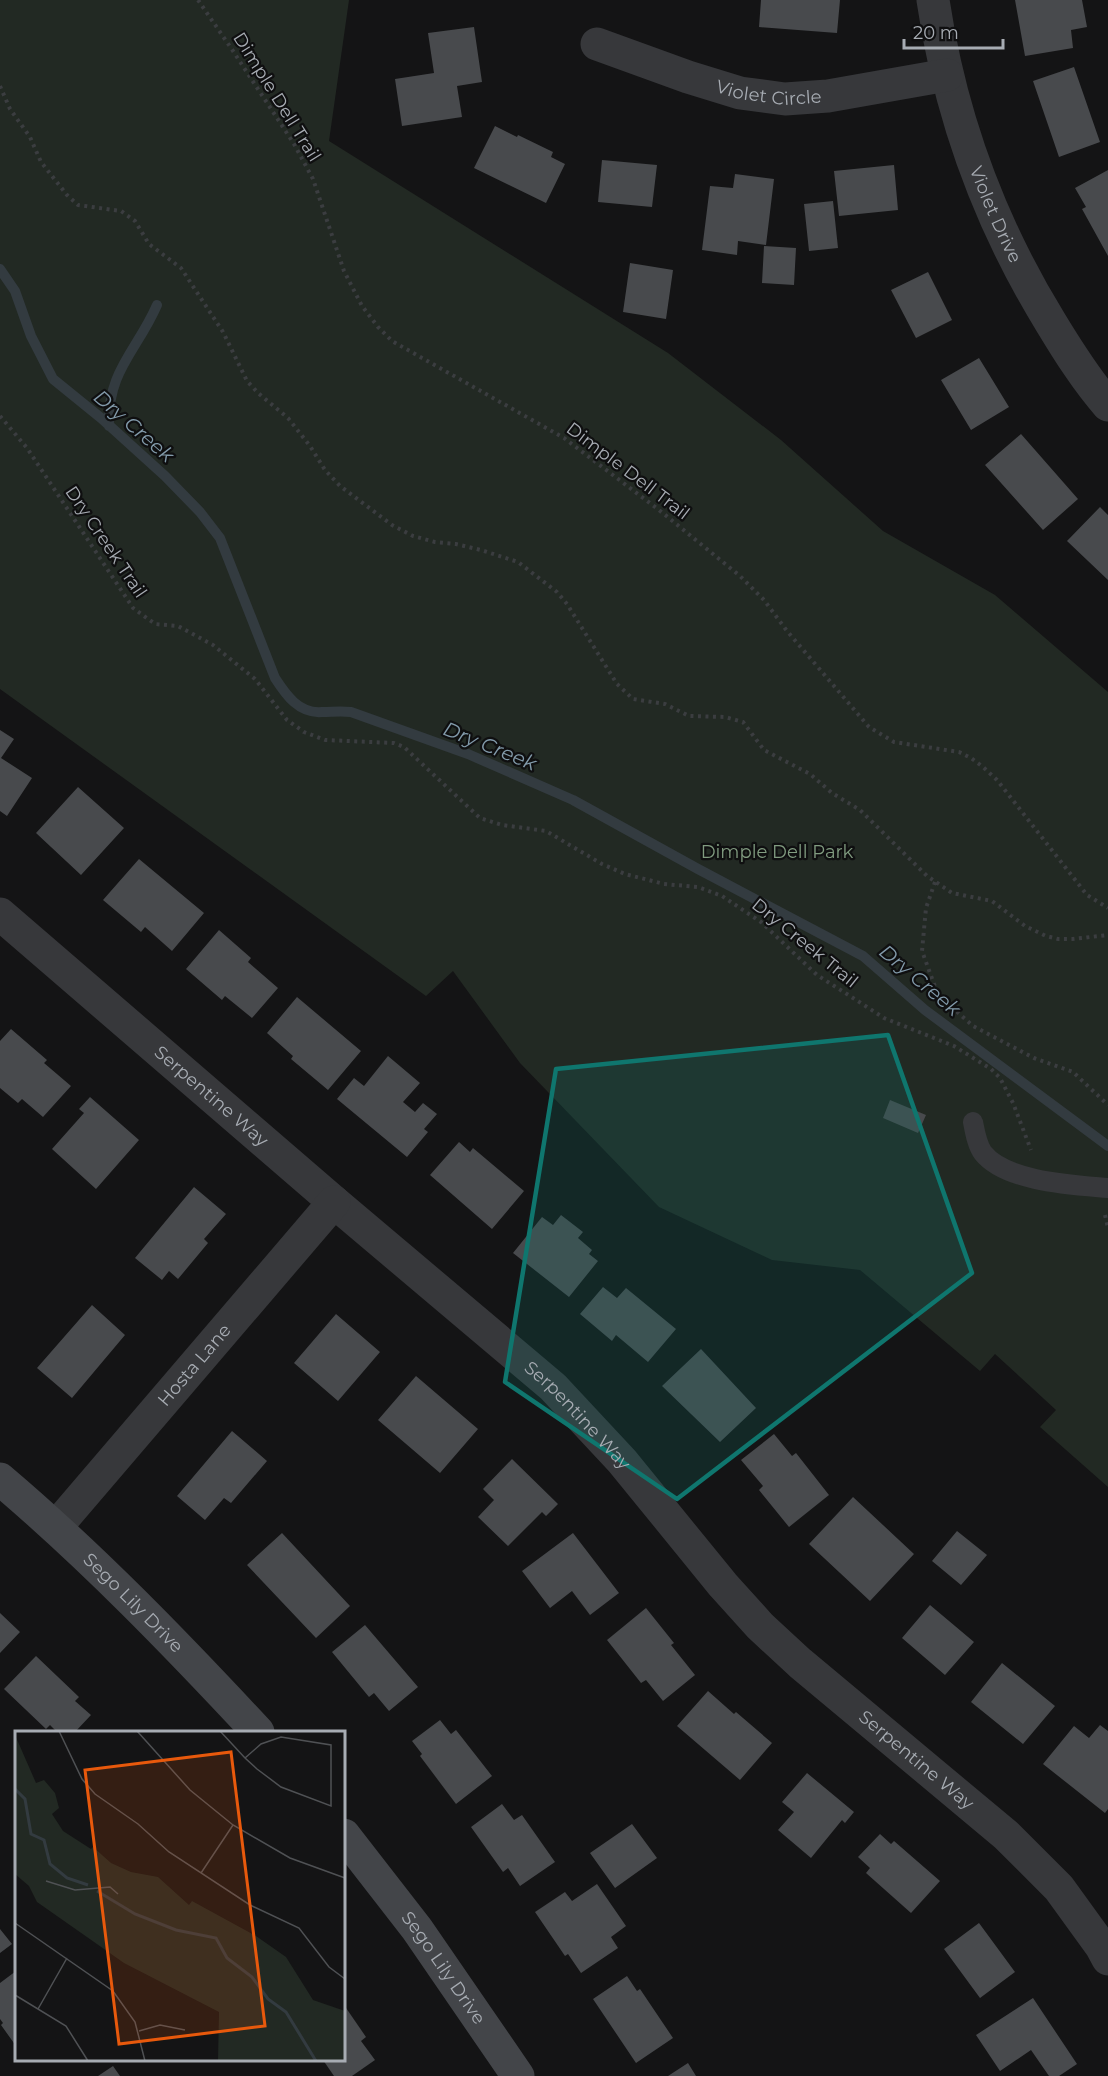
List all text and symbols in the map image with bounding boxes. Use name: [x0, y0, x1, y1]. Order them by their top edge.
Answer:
scale bar: [904, 12, 1003, 50]
text: 20 m: [913, 22, 959, 44]
street label: Dimple Dell Trail: [228, 28, 326, 166]
street label: Violet Circle: [713, 75, 822, 110]
street label: Violet Drive: [965, 163, 1026, 267]
water label: Dry Creek: [89, 385, 180, 468]
street label: Dimple Dell Trail: [562, 418, 694, 524]
street label: Dry Creek Trail: [60, 482, 152, 602]
water label: Dry Creek: [440, 716, 541, 776]
park label: Dimple Dell Park: [701, 841, 854, 863]
street label: Dry Creek Trail: [747, 893, 863, 993]
water label: Dry Creek: [874, 939, 966, 1022]
street label: Serpentine Way: [150, 1041, 273, 1151]
street label: Hosta Lane: [153, 1319, 236, 1411]
street label: Serpentine Way: [520, 1356, 636, 1474]
street label: Sego Lily Drive: [79, 1549, 188, 1657]
street label: Serpentine Way: [854, 1706, 979, 1815]
inset map: [15, 1731, 345, 2061]
street label: Sego Lily Drive: [397, 1907, 490, 2029]

